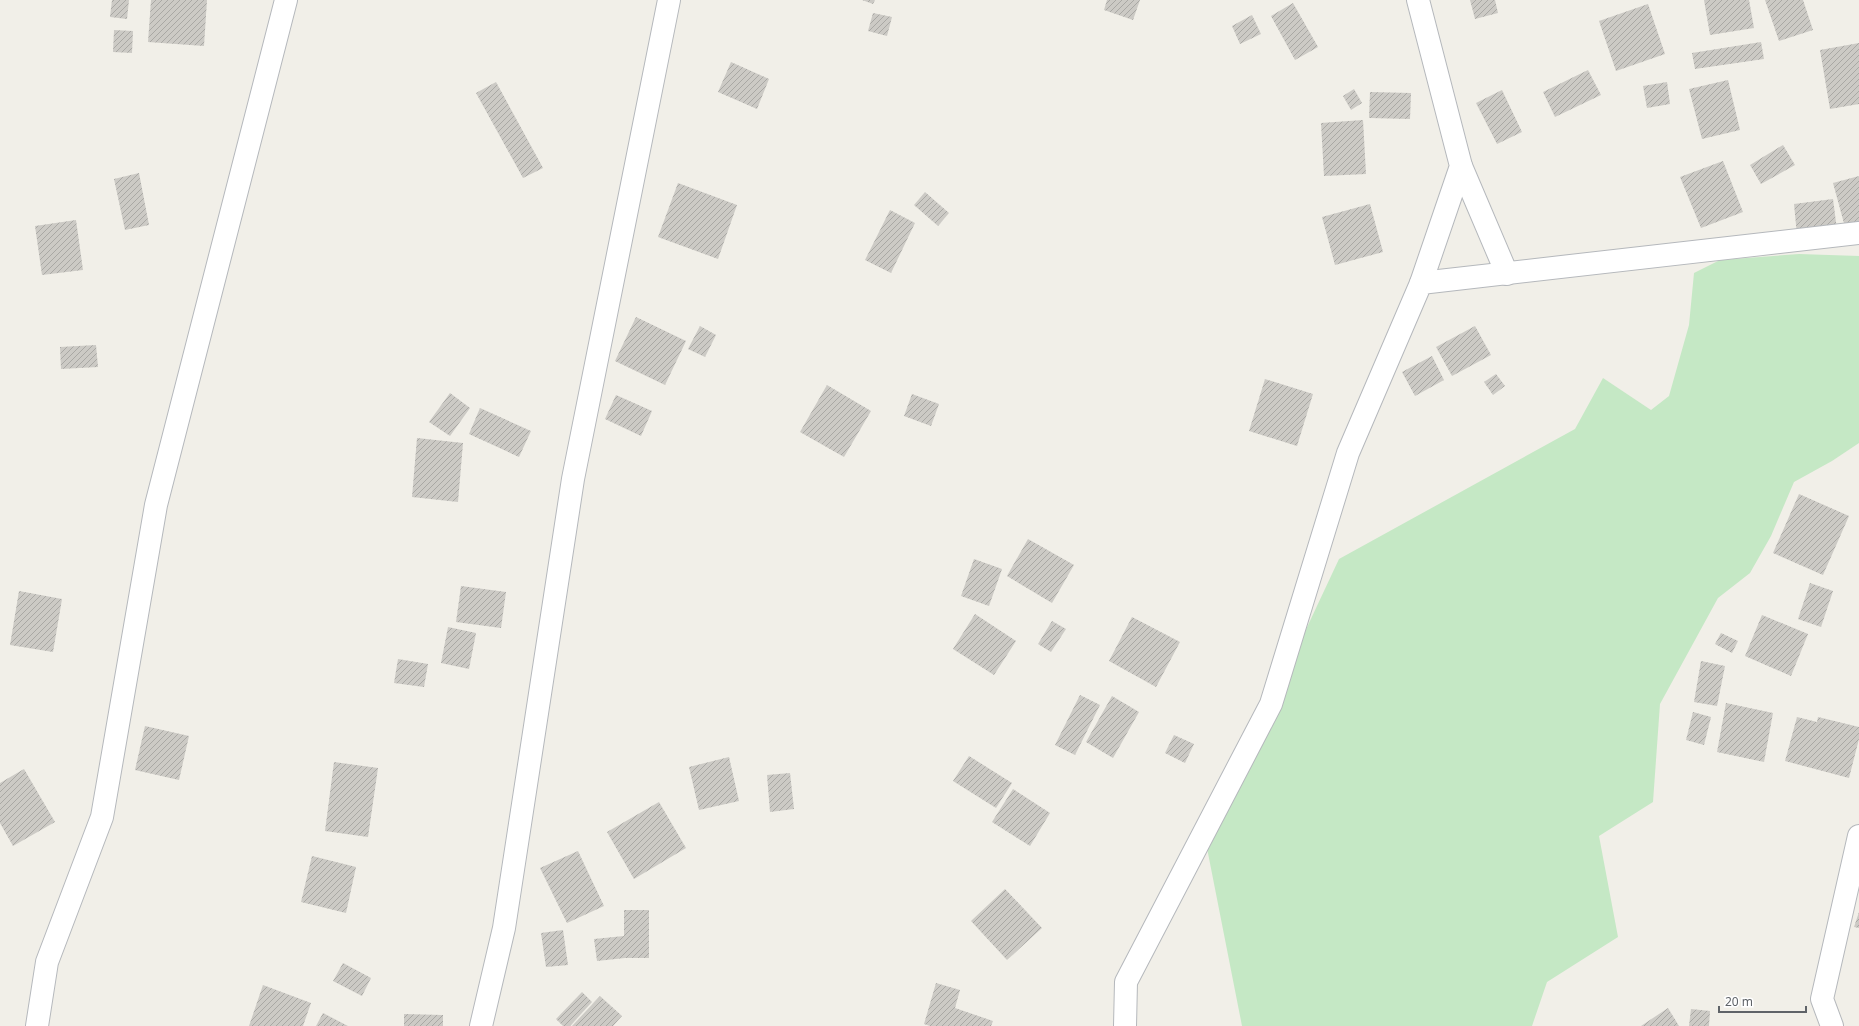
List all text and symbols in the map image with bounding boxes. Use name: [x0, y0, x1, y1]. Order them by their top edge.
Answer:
scale bar: [1719, 988, 1806, 1014]
text: 20 m: [1725, 993, 1753, 1010]

